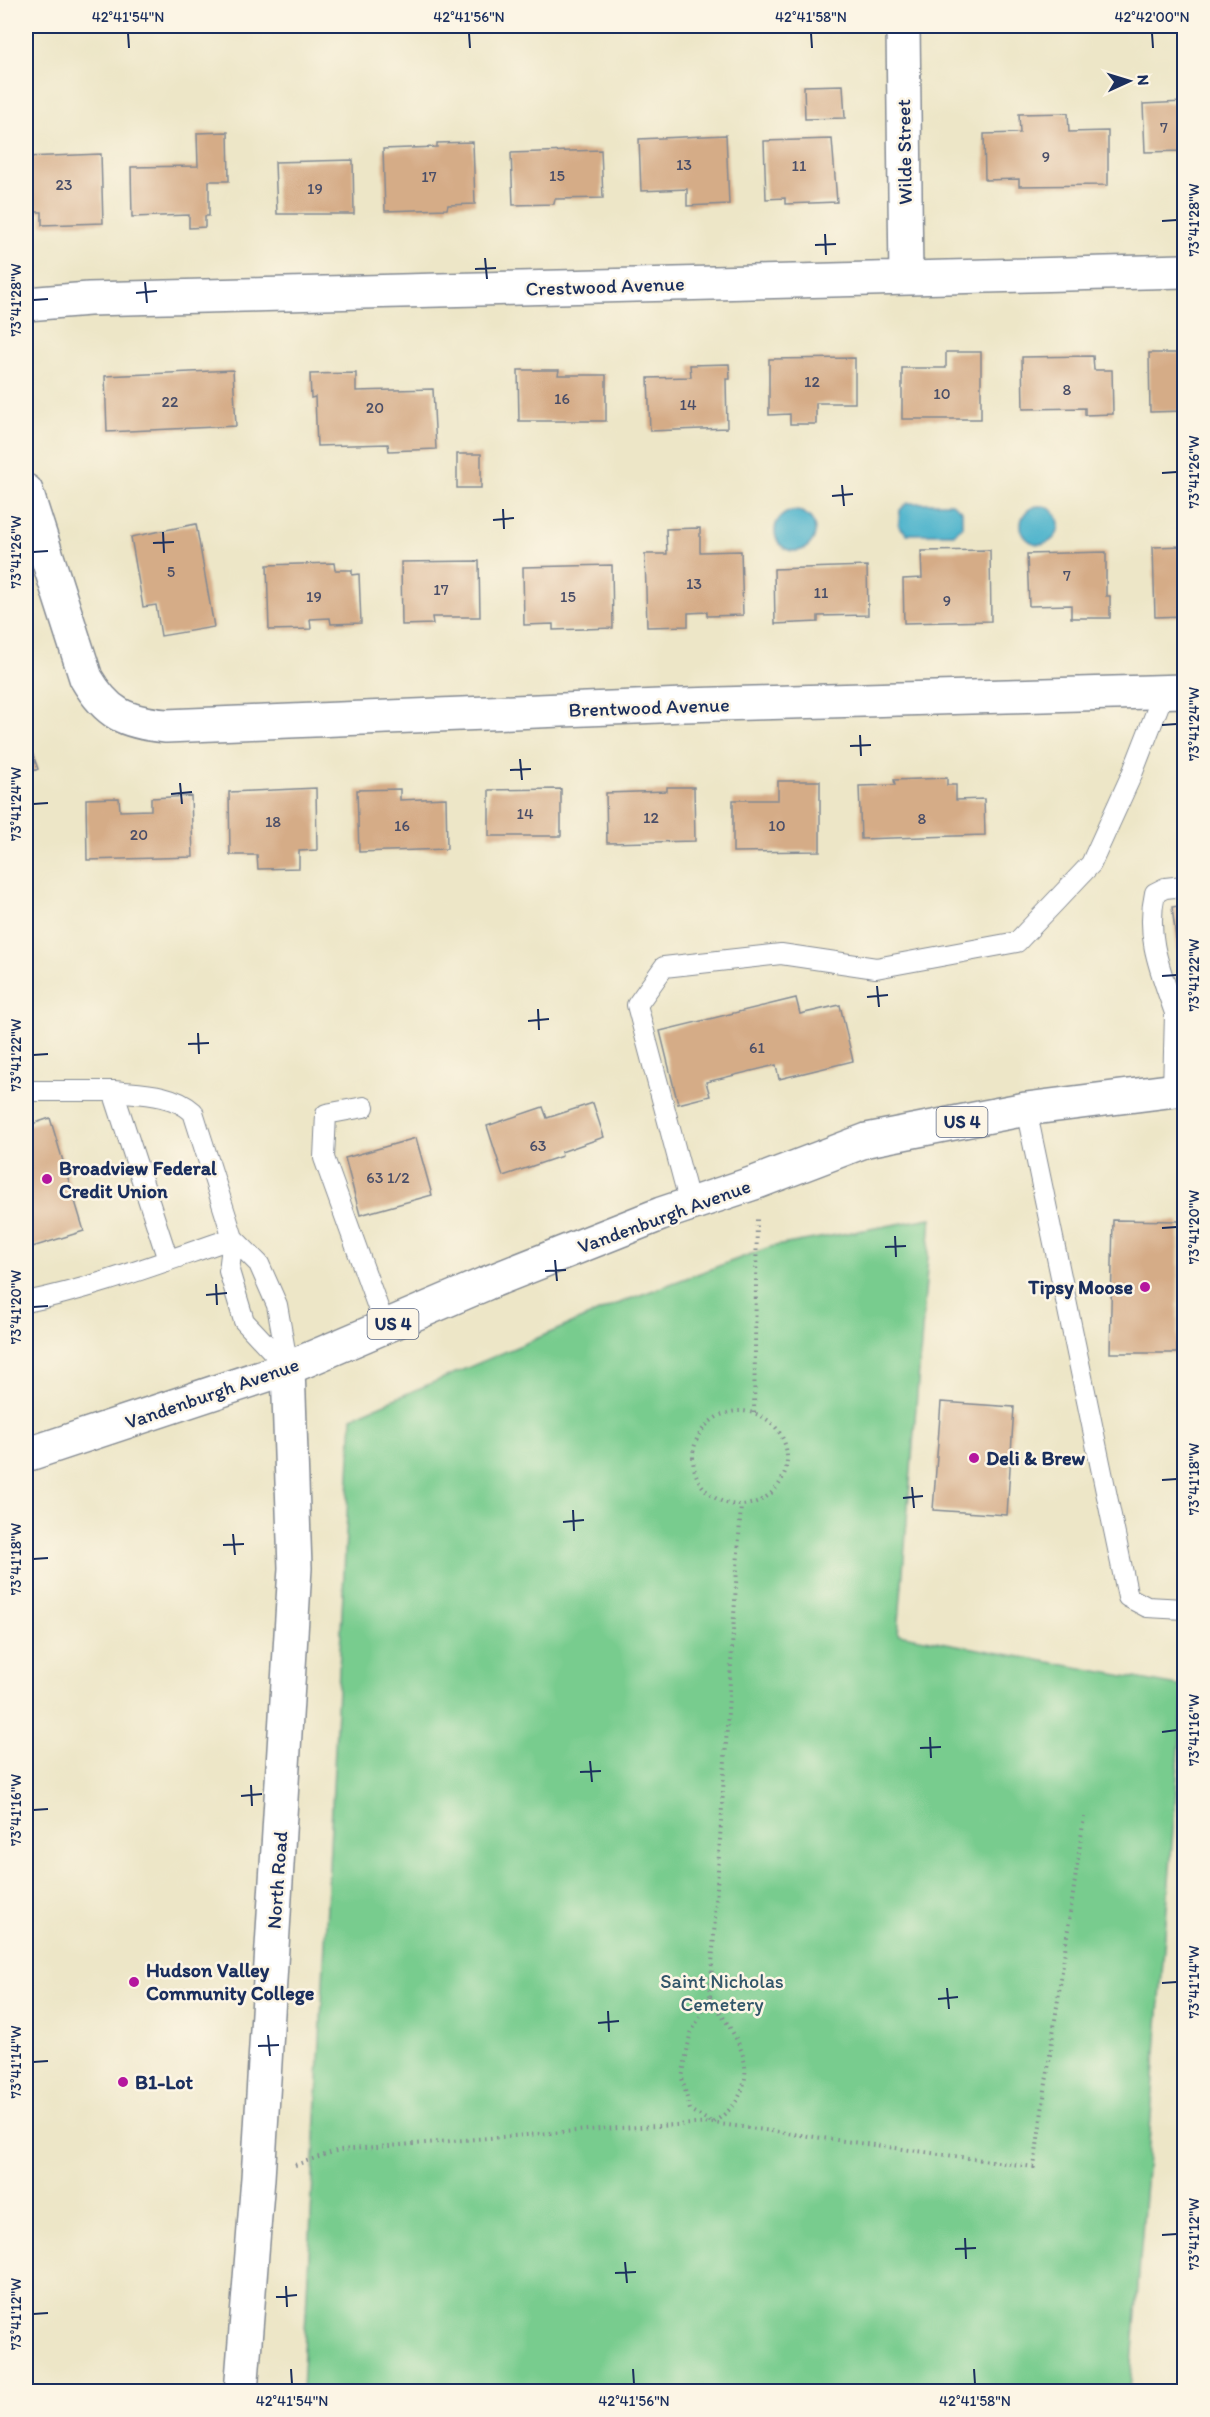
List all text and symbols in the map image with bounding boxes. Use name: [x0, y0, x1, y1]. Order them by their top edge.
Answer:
text: 42°41'54"N: [92, 8, 164, 26]
text: 42°41'56"N: [433, 8, 505, 26]
text: 42°41'58"N: [775, 8, 847, 26]
text: 42°42'00"N: [1114, 8, 1190, 26]
north arrow: [1099, 51, 1159, 111]
text: N: [1134, 74, 1153, 86]
street label: Wilde Street: [891, 98, 917, 205]
house number: 7: [1160, 118, 1168, 137]
house number: 9: [1042, 147, 1050, 166]
house number: 13: [676, 155, 692, 174]
house number: 11: [792, 156, 807, 175]
house number: 15: [549, 166, 565, 185]
house number: 17: [421, 167, 437, 186]
house number: 23: [55, 175, 73, 194]
house number: 19: [307, 179, 323, 198]
text: 73°41'28"W: [1185, 183, 1203, 257]
text: 73°41'28"W: [7, 263, 25, 337]
street label: Crestwood Avenue: [525, 271, 685, 301]
house number: 12: [804, 372, 821, 391]
house number: 8: [1063, 380, 1072, 399]
house number: 10: [933, 384, 951, 403]
house number: 16: [554, 389, 570, 408]
house number: 22: [162, 392, 179, 411]
house number: 14: [679, 395, 697, 414]
house number: 20: [366, 398, 384, 417]
text: 73°41'26"W: [1185, 435, 1203, 508]
text: 73°41'26"W: [7, 515, 25, 588]
house number: 5: [167, 562, 175, 581]
house number: 7: [1063, 566, 1071, 585]
house number: 13: [686, 574, 702, 593]
house number: 17: [433, 580, 449, 599]
house number: 11: [814, 583, 829, 602]
house number: 19: [306, 587, 322, 606]
house number: 15: [560, 587, 576, 606]
house number: 9: [943, 591, 951, 610]
text: 73°41'24"W: [1185, 687, 1203, 761]
street label: Brentwood Avenue: [568, 692, 730, 722]
text: 73°41'24"W: [7, 767, 25, 841]
house number: 14: [516, 804, 534, 823]
house number: 12: [643, 808, 660, 827]
house number: 8: [918, 809, 927, 828]
house number: 18: [265, 812, 281, 831]
house number: 16: [394, 816, 410, 835]
house number: 10: [768, 816, 786, 835]
house number: 20: [130, 825, 148, 844]
text: 73°41'22"W: [1185, 938, 1203, 1011]
text: 73°41'22"W: [7, 1018, 25, 1091]
house number: 61: [749, 1038, 766, 1057]
road number: US 4: [936, 1107, 988, 1137]
house number: 63: [529, 1136, 547, 1155]
place label: Broadview Federal Credit Union: [59, 1156, 217, 1203]
house number: 63 1/2: [366, 1168, 410, 1187]
marker: Broadview Federal Credit Union: [40, 1172, 54, 1186]
street label: Vandenburgh Avenue: [574, 1174, 754, 1258]
text: 73°41'20"W: [1185, 1190, 1203, 1264]
text: 73°41'20"W: [7, 1270, 25, 1344]
place label: Tipsy Moose: [1027, 1275, 1133, 1300]
marker: Tipsy Moose: [1138, 1280, 1152, 1294]
road number: US 4: [368, 1309, 418, 1339]
street label: Vandenburgh Avenue: [122, 1352, 302, 1434]
text: 73°41'18"W: [1185, 1443, 1203, 1515]
place label: Deli & Brew: [986, 1446, 1086, 1470]
marker: Deli & Brew: [967, 1451, 981, 1465]
text: 73°41'18"W: [7, 1523, 25, 1595]
text: 73°41'16"W: [1185, 1694, 1203, 1766]
text: 73°41'16"W: [7, 1774, 25, 1846]
street label: North Road: [262, 1830, 292, 1930]
text: 73°41'14"W: [1185, 1945, 1203, 2019]
place label: Hudson Valley Community College: [146, 1958, 315, 2006]
park label: Saint Nicholas Cemetery: [660, 1969, 784, 2016]
marker: Hudson Valley Community College: [127, 1975, 141, 1989]
text: 73°41'14"W: [7, 2025, 25, 2099]
place label: B1-Lot: [135, 2070, 193, 2094]
marker: B1-Lot: [116, 2075, 130, 2089]
text: 73°41'12"W: [1185, 2198, 1203, 2270]
text: 73°41'12"W: [7, 2278, 25, 2350]
text: 42°41'54"N: [256, 2392, 328, 2410]
text: 42°41'56"N: [598, 2392, 670, 2410]
text: 42°41'58"N: [939, 2392, 1011, 2410]

